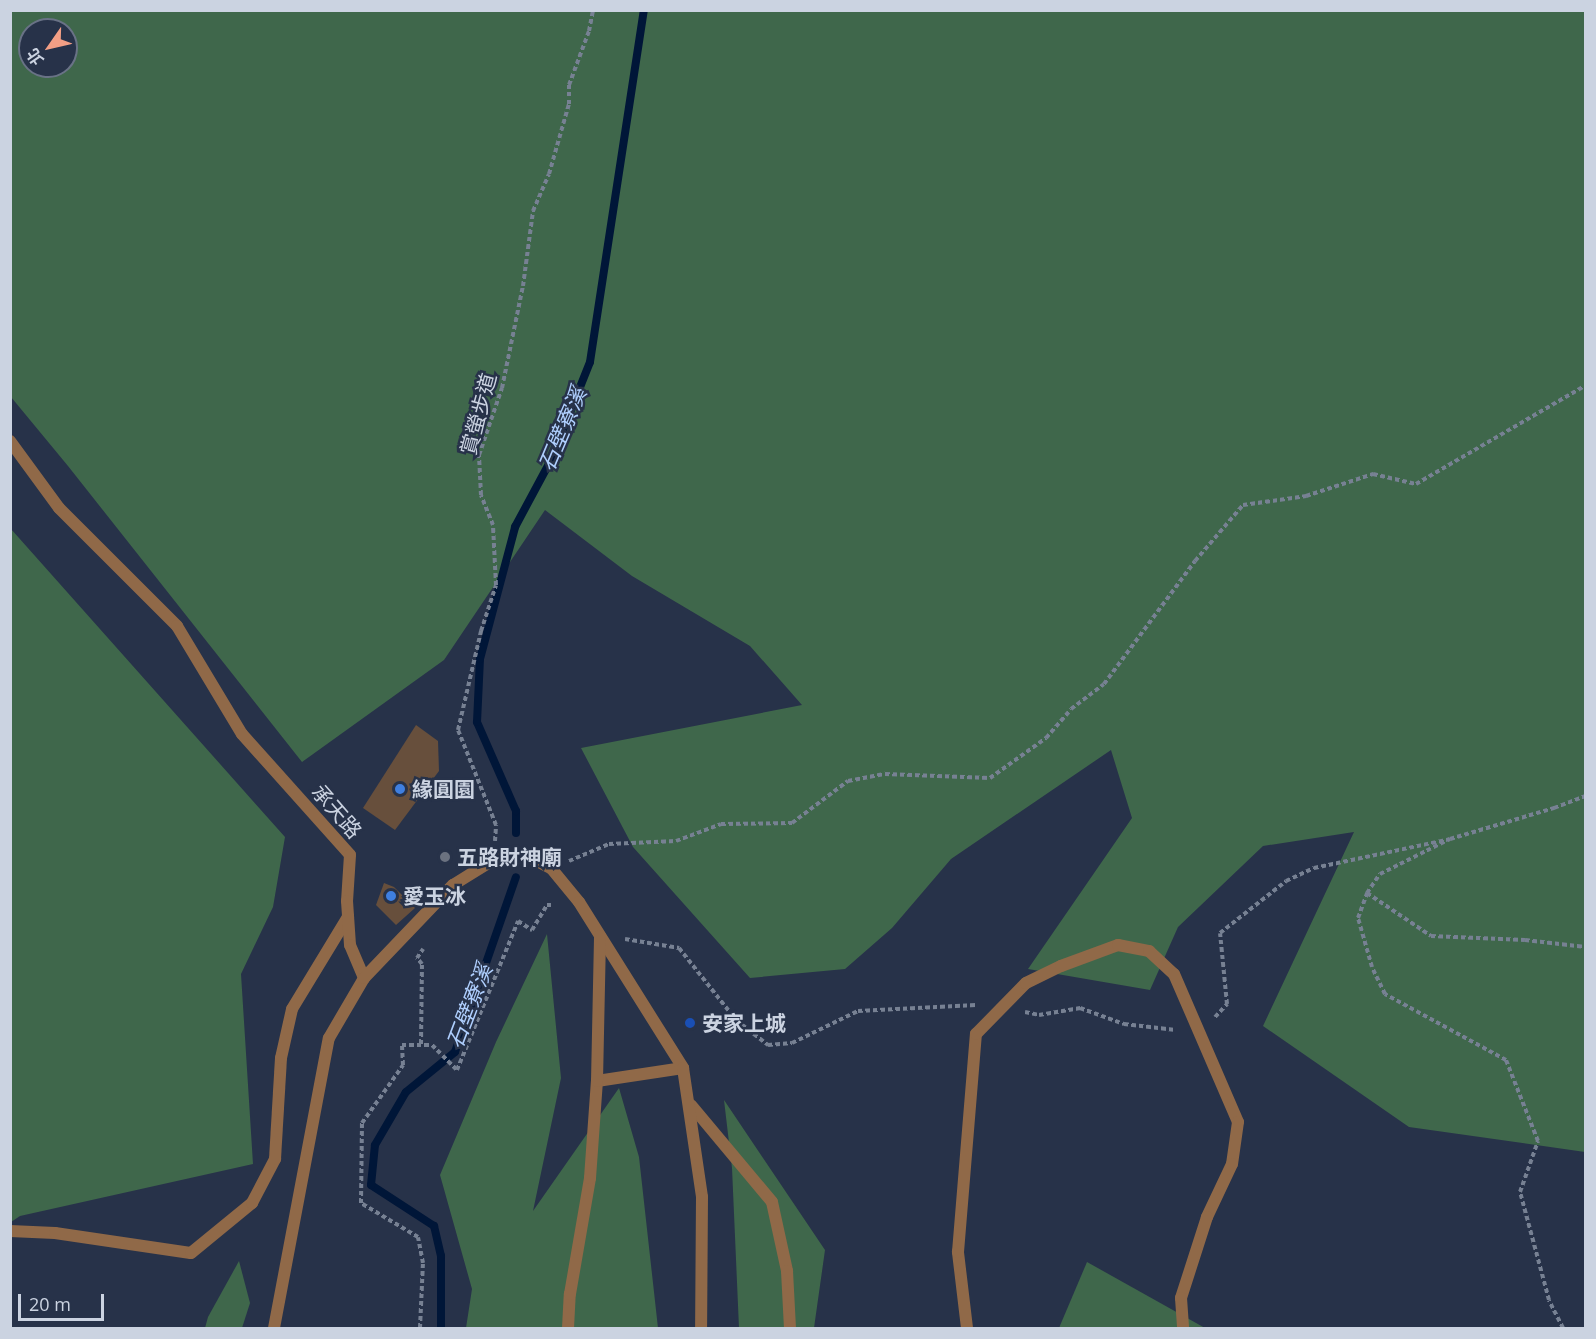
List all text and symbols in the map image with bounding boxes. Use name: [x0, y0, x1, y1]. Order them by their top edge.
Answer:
north arrow: [18, 18, 78, 78]
text: 北: [21, 44, 48, 70]
street label: 賞螢步道: [455, 370, 501, 458]
water label: 石壁寮溪: [533, 383, 591, 475]
place label: 緣圓園: [412, 776, 475, 802]
street label: 承天路: [307, 779, 367, 843]
marker: 緣圓園: [393, 782, 407, 796]
place label: 五路財神廟: [457, 844, 562, 870]
marker: 五路財神廟: [438, 850, 452, 864]
place label: 愛玉冰: [403, 883, 466, 909]
marker: 愛玉冰: [384, 889, 398, 903]
water label: 石壁寮溪: [441, 960, 497, 1052]
place label: 安家上城: [702, 1010, 786, 1036]
marker: 安家上城: [683, 1016, 697, 1030]
scale bar: [21, 1282, 106, 1320]
text: 20 m: [29, 1292, 71, 1316]

